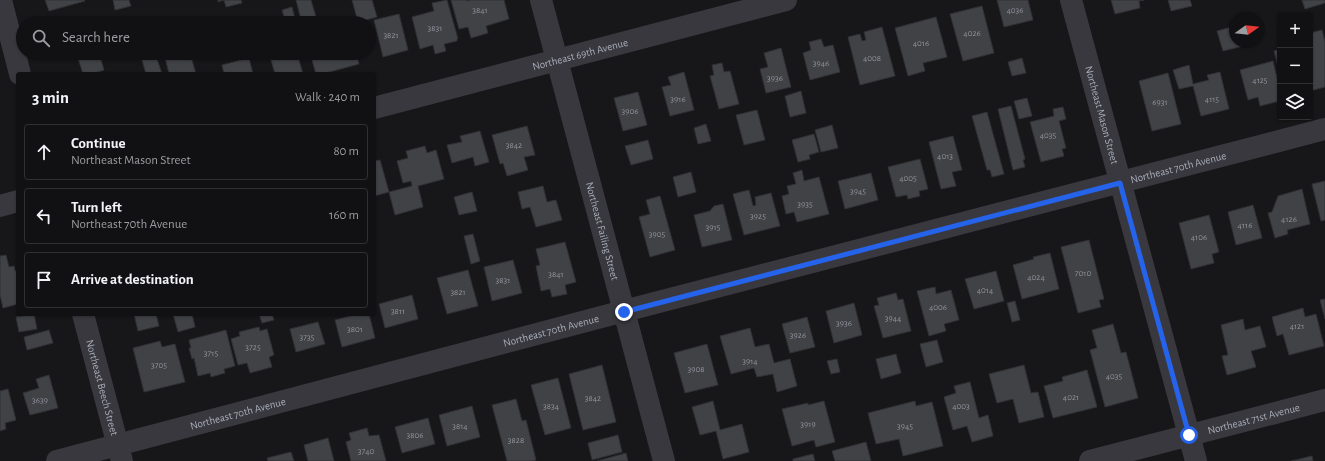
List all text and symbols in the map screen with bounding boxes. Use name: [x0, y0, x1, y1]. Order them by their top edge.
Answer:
house number: 3841: [472, 6, 488, 15]
house number: 4036: [1006, 6, 1024, 15]
north arrow: [1229, 12, 1265, 48]
map controls: [1277, 12, 1313, 120]
button: +: [1277, 12, 1313, 48]
search box: [16, 16, 376, 60]
house number: 3831: [428, 24, 442, 33]
icon: search: [30, 27, 52, 49]
house number: 4026: [963, 29, 981, 38]
text: Search here: [62, 30, 130, 45]
house number: 3821: [383, 31, 399, 40]
street label: Northeast 69th Avenue: [531, 36, 629, 72]
house number: 4016: [913, 39, 929, 48]
button: −: [1277, 48, 1313, 84]
house number: 4008: [863, 54, 881, 63]
house number: 3946: [813, 59, 829, 68]
street label: Northeast Mason Street: [1084, 64, 1121, 166]
house number: 3936: [767, 74, 783, 83]
house number: 4125: [1252, 76, 1268, 85]
button: layers: [1277, 84, 1313, 120]
text: 3 min: [32, 89, 69, 106]
text: Walk · 240 m: [295, 91, 360, 104]
house number: 3916: [670, 95, 686, 104]
house number: 4115: [1205, 95, 1219, 104]
house number: 6931: [1152, 98, 1168, 107]
house number: 3906: [622, 107, 638, 116]
house number: 4035: [1040, 131, 1057, 140]
text: Continue: [71, 136, 126, 151]
icon: ahead: [33, 141, 55, 163]
house number: 3842: [506, 141, 522, 150]
text: 80 m: [333, 145, 359, 158]
street label: Northeast 70th Avenue: [1129, 149, 1227, 185]
house number: 4013: [937, 152, 953, 161]
text: Northeast Mason Street: [71, 154, 191, 167]
house number: 4005: [899, 174, 917, 183]
street label: Northeast Failing Street: [584, 180, 621, 282]
house number: 3945: [850, 187, 866, 196]
text: Turn left: [71, 200, 122, 215]
house number: 3935: [797, 200, 813, 209]
icon: left: [33, 205, 55, 227]
text: 160 m: [329, 209, 359, 222]
house number: 3925: [750, 212, 766, 221]
house number: 4126: [1281, 215, 1297, 224]
text: Northeast 70th Avenue: [71, 218, 187, 231]
house number: 4116: [1238, 221, 1252, 230]
house number: 3915: [706, 223, 721, 232]
house number: 3905: [649, 230, 665, 239]
house number: 4106: [1191, 233, 1207, 242]
icon: arrive: [33, 269, 55, 291]
house number: 7010: [1075, 269, 1091, 278]
house number: 3841: [548, 270, 564, 279]
text: Arrive at destination: [71, 272, 194, 287]
house number: 4024: [1027, 273, 1045, 282]
house number: 3831: [496, 276, 510, 285]
house number: 4014: [977, 286, 994, 295]
house number: 3821: [450, 288, 466, 297]
route end: [615, 303, 633, 321]
house number: 4006: [929, 303, 947, 312]
house number: 3811: [391, 307, 405, 316]
street label: Northeast 70th Avenue: [502, 312, 600, 348]
house number: 3944: [885, 314, 902, 323]
house number: 3936: [836, 319, 852, 328]
house number: 4121: [1290, 322, 1304, 331]
house number: 3801: [347, 325, 363, 334]
house number: 3926: [790, 331, 806, 340]
house number: 3735: [300, 333, 315, 342]
street label: Northeast Beech Street: [85, 338, 121, 437]
house number: 3725: [245, 343, 261, 352]
house number: 3715: [204, 349, 218, 358]
house number: 3914: [742, 357, 758, 366]
house number: 3705: [151, 361, 167, 370]
house number: 3908: [688, 365, 704, 374]
house number: 4035: [1106, 372, 1123, 381]
house number: 4021: [1063, 393, 1079, 402]
house number: 3842: [585, 394, 601, 403]
street label: Northeast 70th Avenue: [189, 395, 287, 431]
house number: 3639: [32, 396, 48, 405]
street label: Northeast 71st Avenue: [1206, 401, 1301, 436]
house number: 3834: [543, 402, 560, 411]
house number: 4003: [952, 402, 970, 411]
house number: 3919: [800, 420, 816, 429]
house number: 3814: [452, 422, 468, 431]
house number: 3945: [897, 422, 913, 431]
route start: [1180, 426, 1198, 444]
house number: 3806: [407, 431, 423, 440]
house number: 3828: [508, 436, 524, 445]
house number: 3740: [358, 447, 375, 456]

